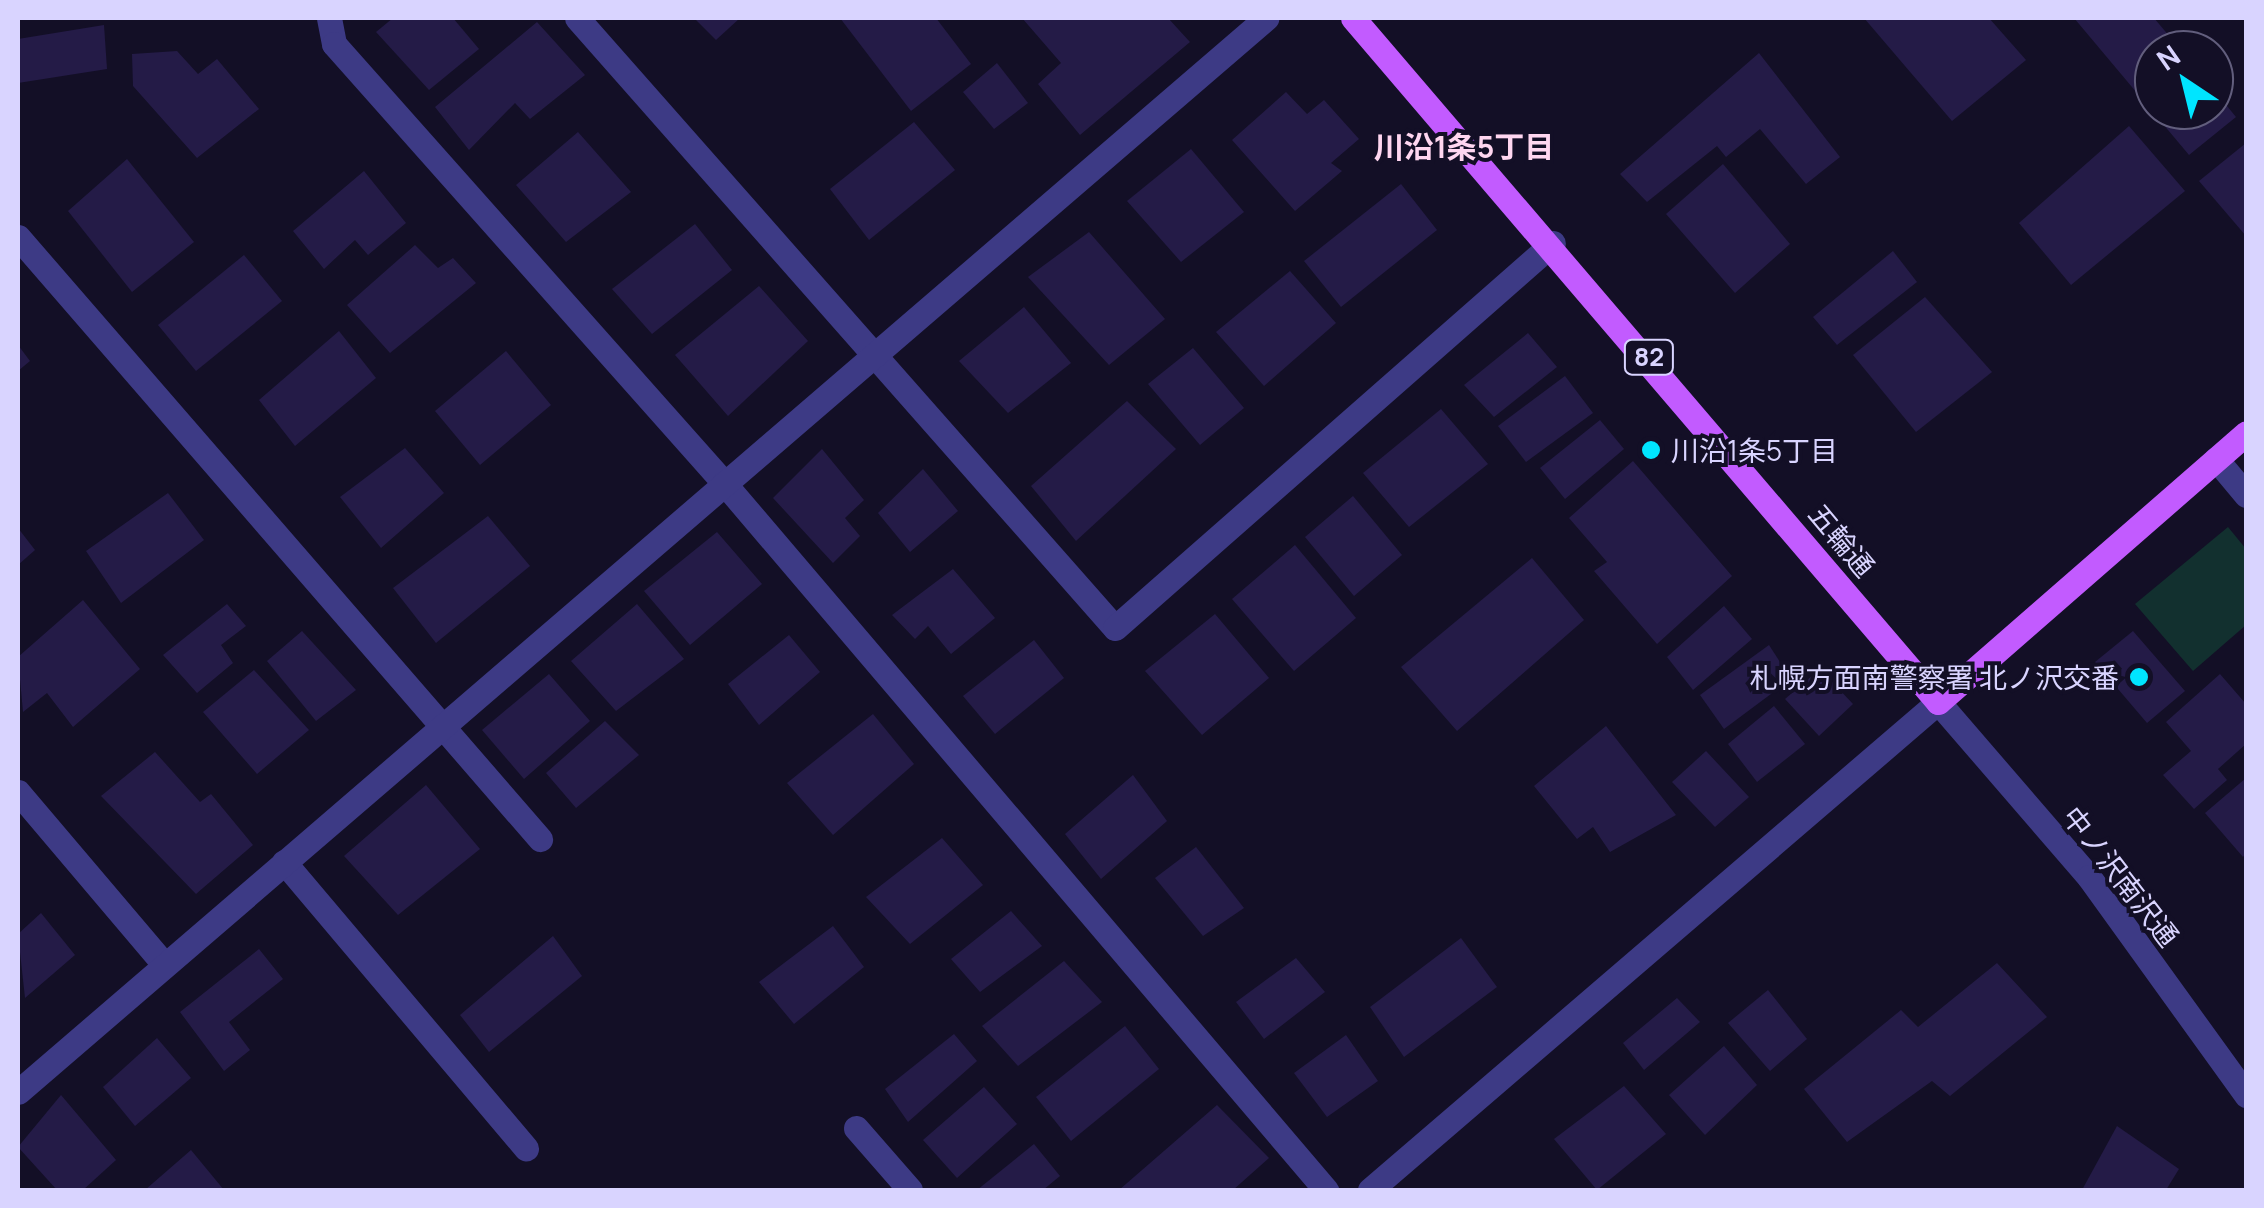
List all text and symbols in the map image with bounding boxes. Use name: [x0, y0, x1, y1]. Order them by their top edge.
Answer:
north arrow: [2134, 30, 2234, 130]
text: N: [2149, 36, 2187, 78]
district label: 川沿1条5丁目: [1374, 129, 1554, 165]
road number: 82: [1622, 337, 1676, 377]
place label: 川沿1条5丁目: [1671, 433, 1838, 467]
marker: 川沿1条5丁目: [1640, 439, 1662, 461]
street label: 五輪通: [1802, 497, 1882, 583]
place label: 札幌方面南警察署 北ノ沢交番: [1749, 660, 2119, 694]
marker: 札幌方面南警察署 北ノ沢交番: [2128, 666, 2150, 688]
street label: 中ノ沢南沢通: [2056, 799, 2186, 953]

